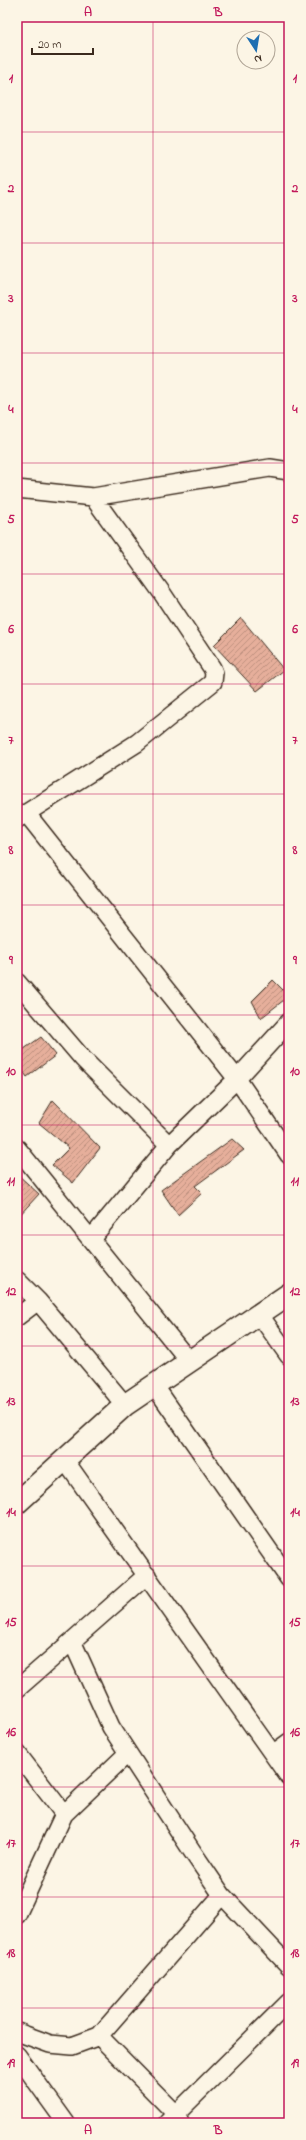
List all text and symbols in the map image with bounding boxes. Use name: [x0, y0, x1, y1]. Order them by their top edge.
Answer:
text: A: [84, 3, 92, 22]
text: B: [213, 3, 223, 22]
scale bar: [32, 30, 93, 56]
north arrow: [236, 30, 276, 70]
text: 20 m: [38, 36, 61, 54]
text: N: [253, 50, 263, 67]
text: 1: [9, 69, 14, 88]
text: 1: [293, 69, 298, 88]
text: 2: [7, 179, 15, 198]
text: 2: [291, 179, 299, 198]
text: 3: [7, 289, 14, 308]
text: 3: [291, 289, 298, 308]
text: 4: [7, 400, 14, 419]
text: 4: [291, 400, 298, 419]
text: 5: [7, 510, 15, 529]
text: 5: [291, 510, 299, 529]
text: 6: [7, 620, 14, 639]
text: 6: [291, 620, 298, 639]
text: 7: [8, 731, 14, 750]
text: 7: [292, 731, 298, 750]
text: 8: [8, 841, 14, 860]
text: 8: [292, 841, 298, 860]
text: 9: [8, 951, 14, 970]
text: 9: [292, 951, 298, 970]
text: 10: [6, 1062, 16, 1081]
text: 10: [290, 1062, 300, 1081]
text: 11: [7, 1172, 16, 1191]
text: 11: [291, 1172, 300, 1191]
text: 12: [6, 1282, 17, 1301]
text: 12: [290, 1282, 301, 1301]
text: 13: [6, 1392, 16, 1411]
text: 13: [290, 1392, 300, 1411]
text: 14: [6, 1503, 16, 1522]
text: 14: [290, 1503, 300, 1522]
text: 15: [5, 1613, 17, 1632]
text: 15: [289, 1613, 301, 1632]
text: 16: [6, 1723, 16, 1742]
text: 16: [290, 1723, 300, 1742]
text: 17: [6, 1834, 16, 1853]
text: 17: [290, 1834, 300, 1853]
text: 18: [6, 1944, 16, 1963]
text: 18: [290, 1944, 300, 1963]
text: 19: [7, 2054, 16, 2073]
text: 19: [291, 2054, 300, 2073]
text: A: [84, 2121, 92, 2140]
text: B: [213, 2121, 223, 2140]

